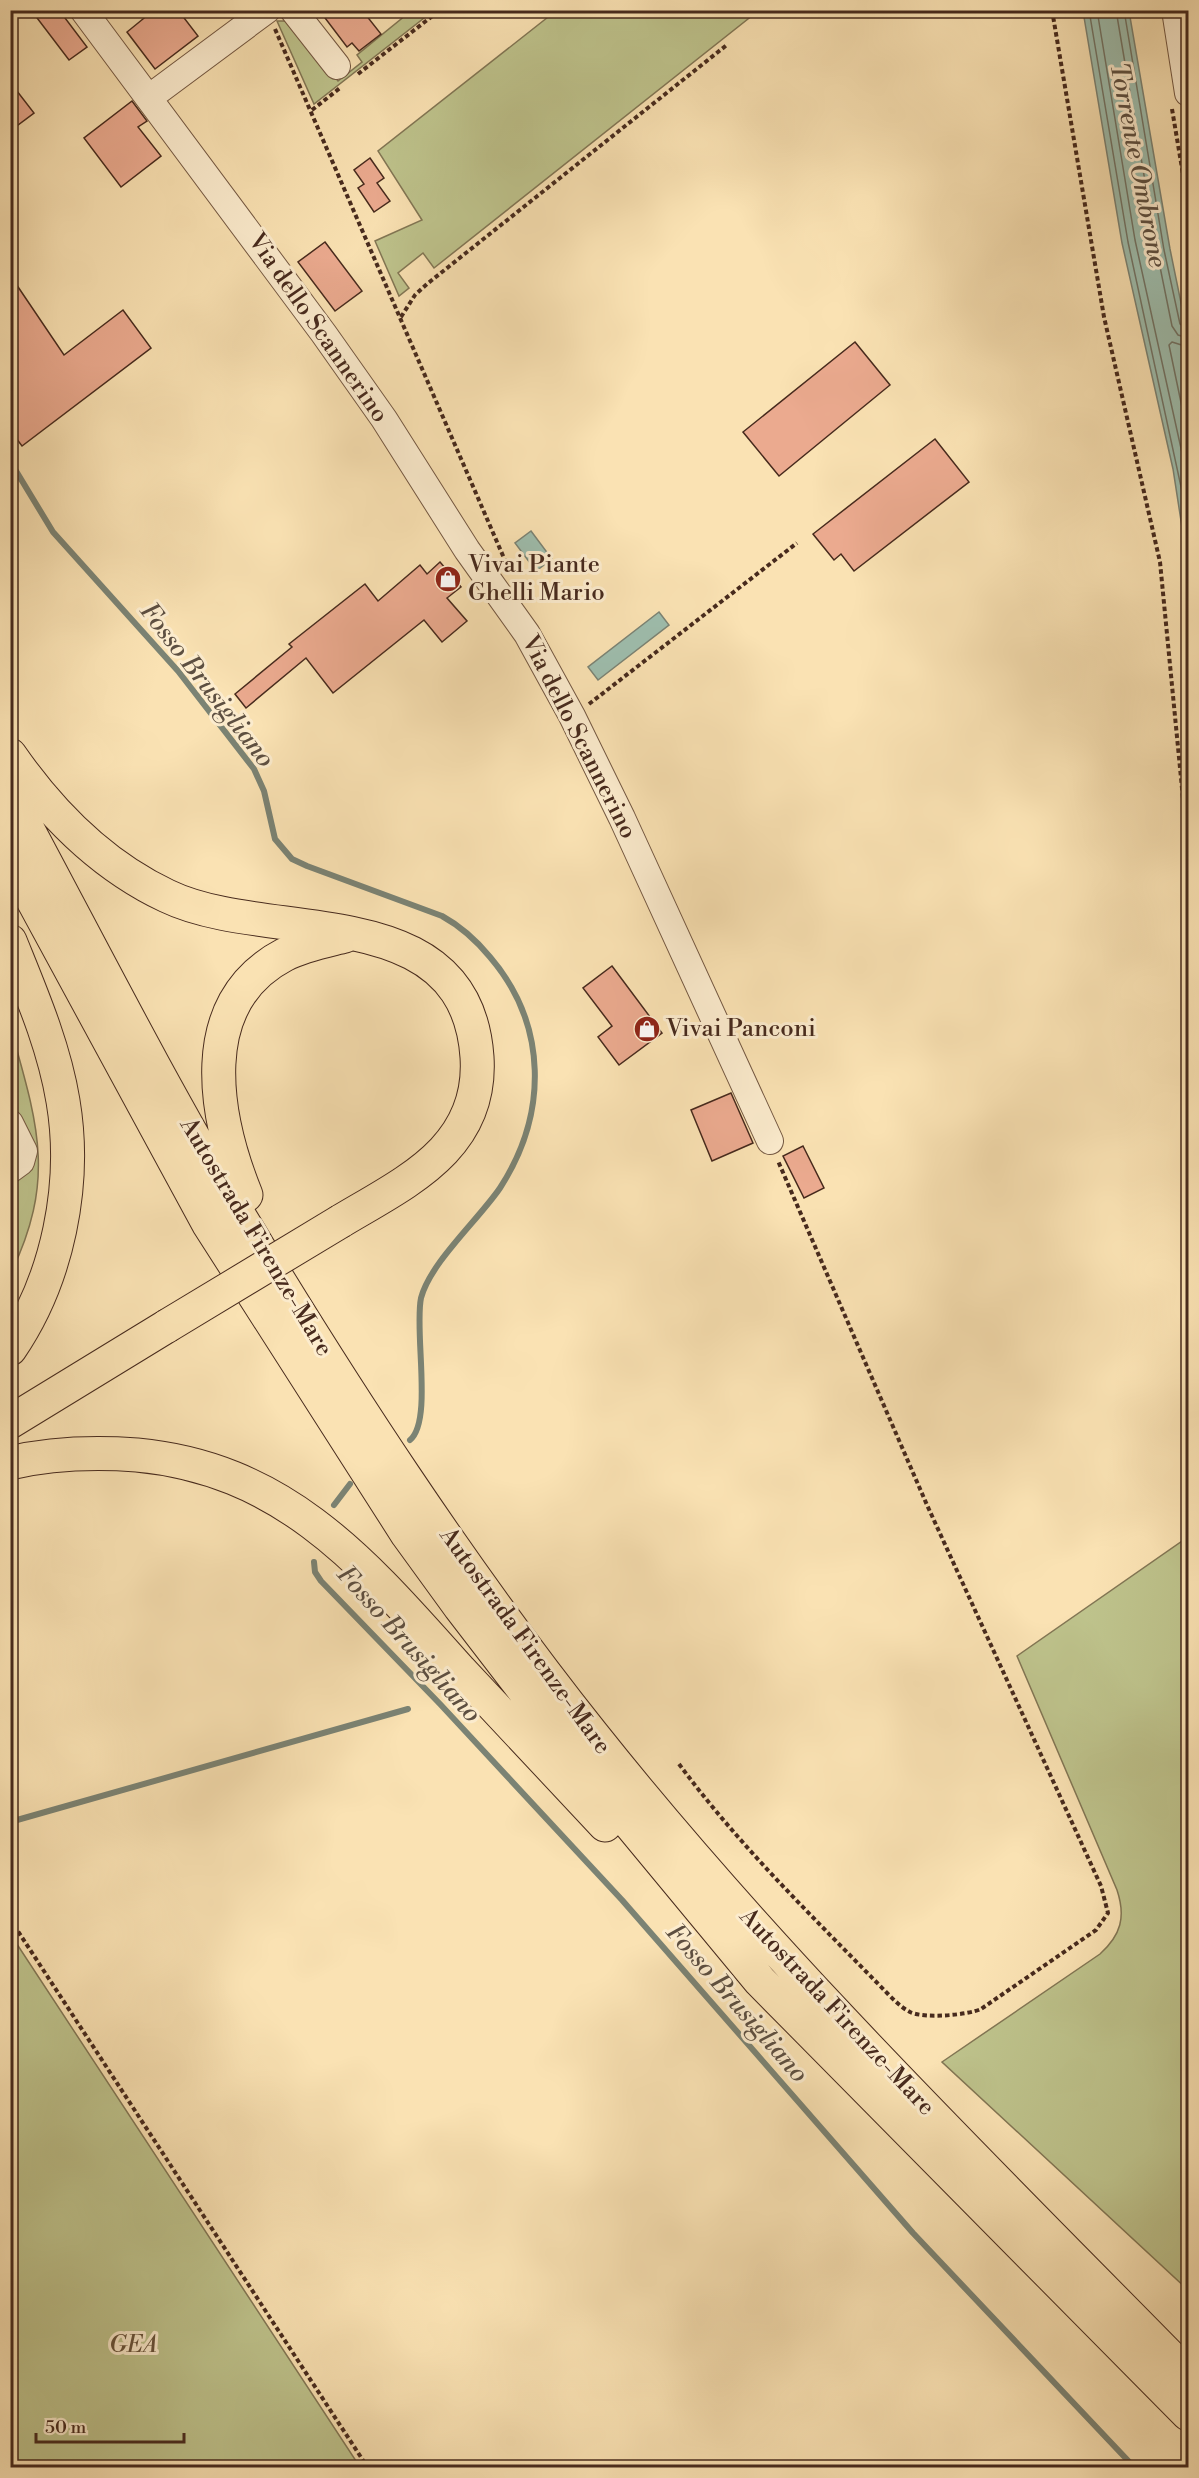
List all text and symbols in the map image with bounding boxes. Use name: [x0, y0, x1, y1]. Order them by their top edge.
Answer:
water label: Torrente Ombrone: [1102, 60, 1174, 270]
street label: Via dello Scannerino: [241, 227, 395, 429]
place label: Vivai Piante Ghelli Mario: [467, 550, 605, 608]
shop icon: Vivai Piante Ghelli Mario: [433, 564, 463, 594]
water label: Fosso Brusigliano: [133, 596, 281, 774]
street label: Via dello Scannerino: [514, 629, 643, 844]
shop icon: Vivai Panconi: [632, 1014, 662, 1044]
place label: Vivai Panconi: [665, 1014, 816, 1044]
street label: Autostrada Firenze-Mare: [172, 1112, 339, 1362]
street label: Autostrada Firenze-Mare: [432, 1521, 617, 1760]
water label: Fosso Brusigliano: [330, 1559, 488, 1729]
street label: Autostrada Firenze-Mare: [732, 1901, 941, 2122]
water label: Fosso Brusigliano: [659, 1917, 815, 2089]
park label: GEA: [109, 2330, 157, 2360]
scale bar: [36, 2406, 184, 2444]
text: 50 m: [45, 2416, 87, 2439]

